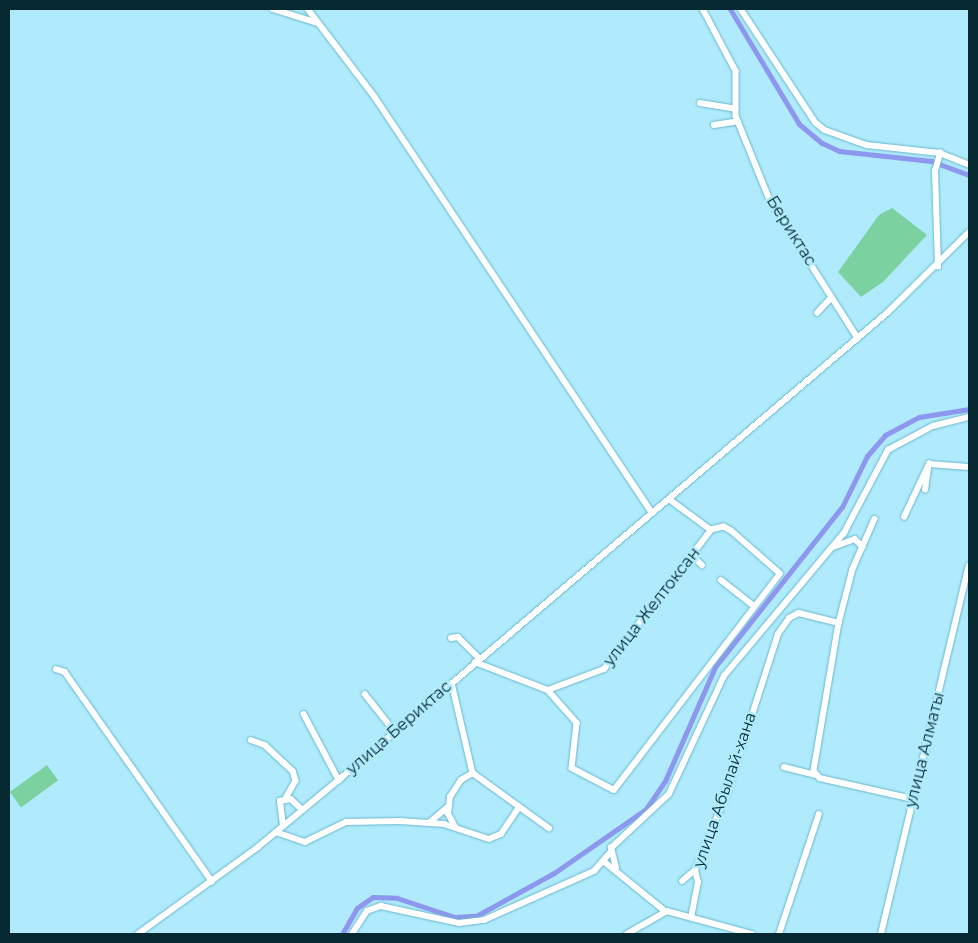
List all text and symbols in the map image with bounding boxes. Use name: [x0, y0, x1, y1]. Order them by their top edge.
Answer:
street label: Бериктас: [762, 193, 820, 269]
street label: улица Желтоксан: [600, 544, 704, 670]
street label: улица Бериктас: [343, 677, 455, 779]
street label: улица Алматы: [901, 690, 949, 810]
street label: улица Абылай-хана: [689, 710, 761, 870]

